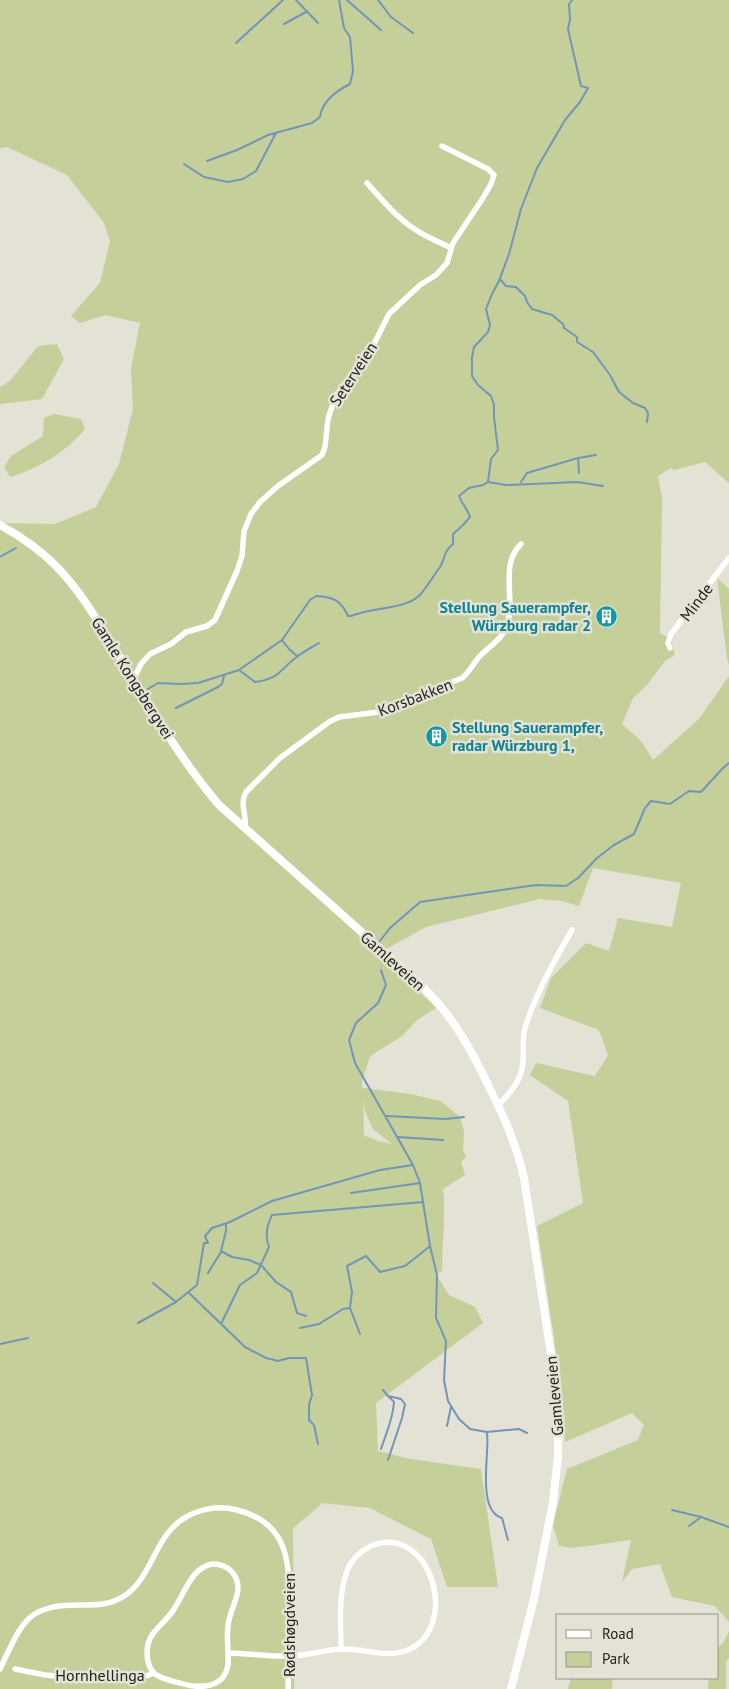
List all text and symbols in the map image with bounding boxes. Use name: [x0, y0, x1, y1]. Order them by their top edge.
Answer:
street label: Seterveien: [325, 338, 381, 410]
street label: Minde: [675, 579, 717, 625]
place label: Stellung Sauerampfer, Würzburg radar 2: [440, 597, 591, 635]
building icon: Stellung Sauerampfer, Würzburg radar 2: [595, 604, 619, 628]
street label: Gamle Kongsbergvei: [87, 613, 179, 743]
street label: Korsbakken: [375, 674, 455, 720]
place label: Stellung Sauerampfer, radar Würzburg 1,: [452, 717, 603, 755]
building icon: Stellung Sauerampfer, radar Würzburg 1,: [424, 724, 448, 748]
street label: Gamleveien: [357, 927, 429, 995]
street label: Gamleveien: [541, 1355, 567, 1437]
street label: Rødshøgdveien: [279, 1573, 299, 1677]
legend: [556, 1614, 719, 1679]
text: Road: [602, 1624, 634, 1643]
text: Park: [602, 1649, 630, 1668]
street label: Hornhellinga: [55, 1665, 145, 1685]

